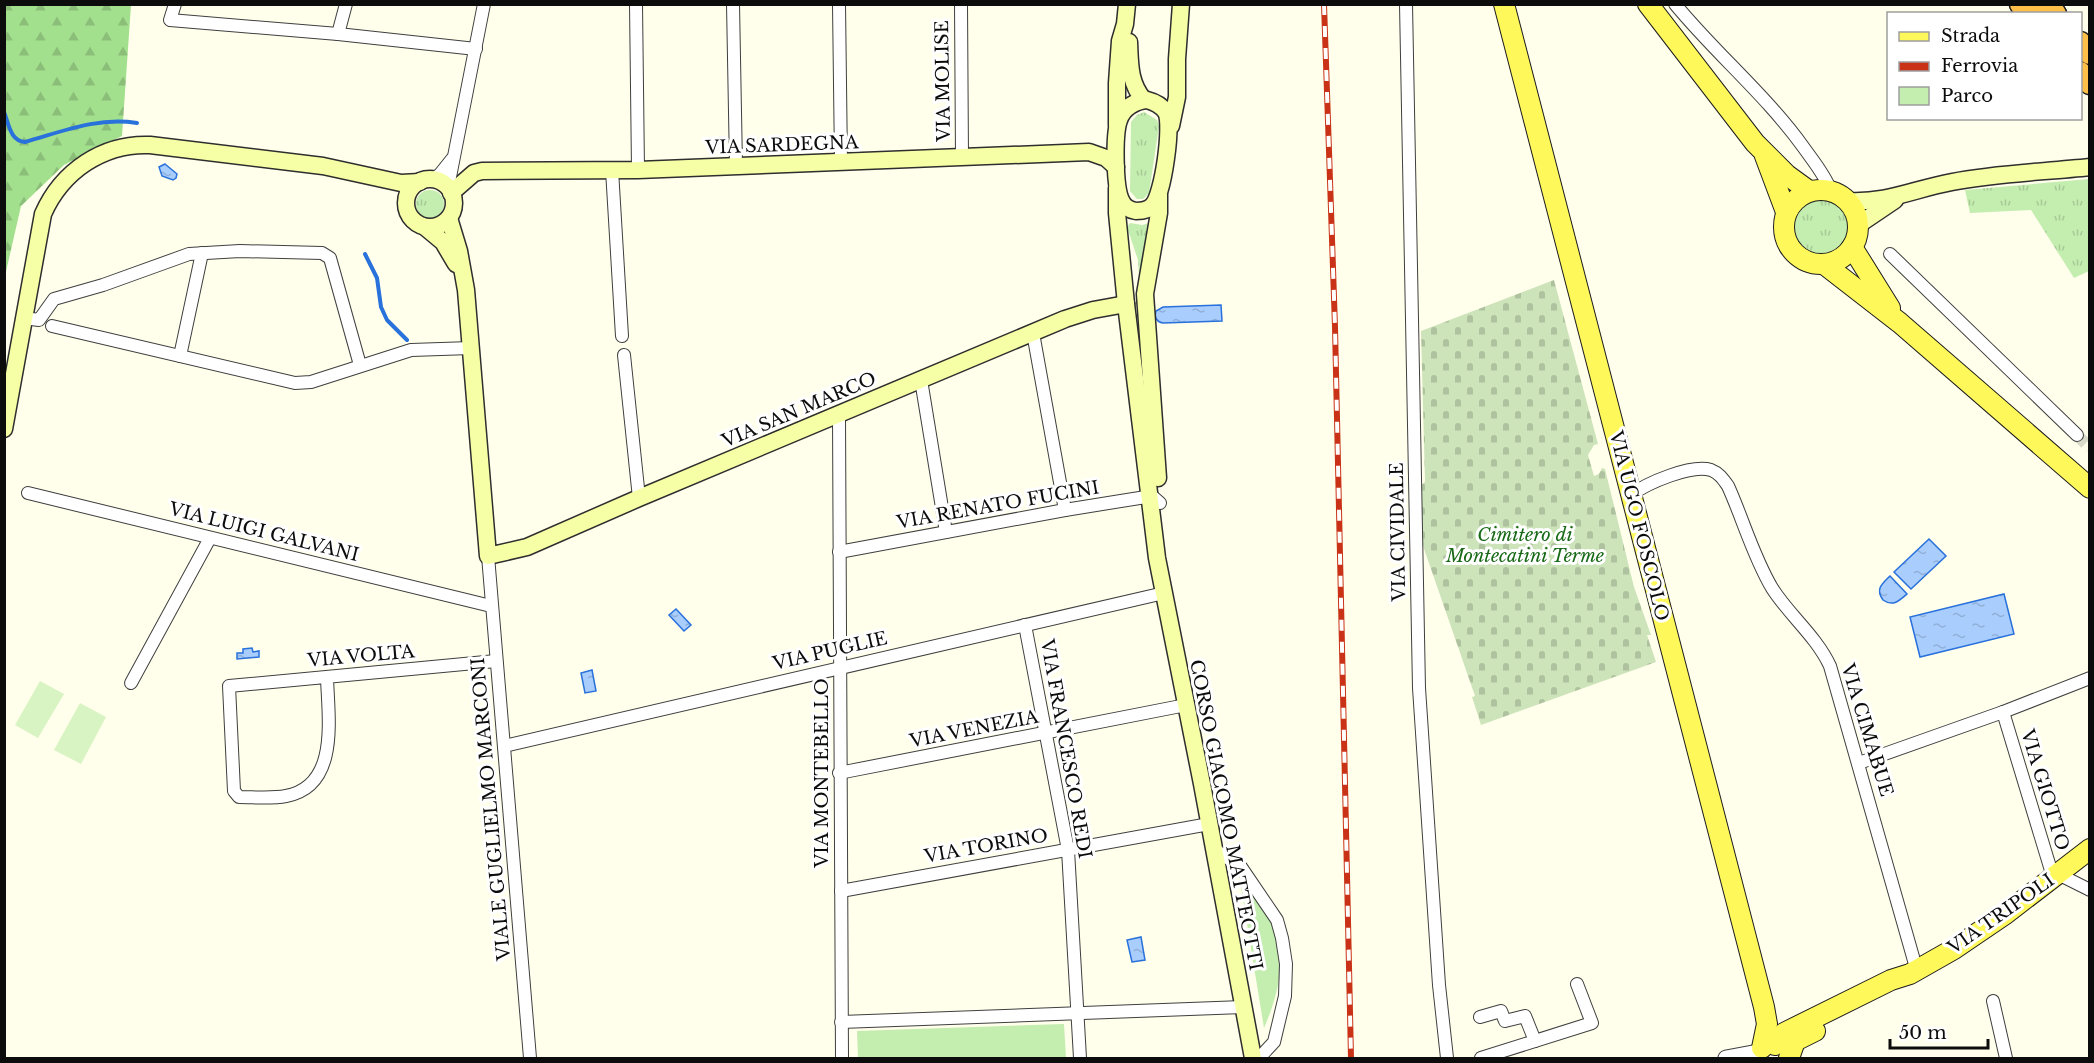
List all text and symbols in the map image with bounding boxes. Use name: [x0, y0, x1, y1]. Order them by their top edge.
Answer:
legend: [1887, 12, 2082, 120]
street label: VIA MOLISE: [931, 20, 955, 143]
text: Strada: [1941, 25, 2000, 47]
text: Ferrovia: [1941, 55, 2018, 77]
text: Parco: [1941, 85, 1993, 107]
street label: VIA SARDEGNA: [704, 131, 860, 159]
street label: VIA SAN MARCO: [718, 368, 879, 453]
street label: VIA UGO FOSCOLO: [1604, 428, 1673, 623]
street label: VIA CIVIDALE: [1386, 462, 1410, 603]
street label: VIA RENATO FUCINI: [894, 476, 1101, 534]
street label: VIA LUIGI GALVANI: [166, 498, 361, 566]
park label: Cimitero di Montecatini Terme: [1445, 524, 1604, 567]
street label: VIA PUGLIE: [770, 627, 889, 675]
street label: VIA FRANCESCO REDI: [1036, 637, 1096, 860]
street label: VIA VOLTA: [305, 640, 417, 672]
street label: VIALE GUGLIELMO MARCONI: [467, 657, 515, 962]
street label: CORSO GIACOMO MATTEOTTI: [1185, 658, 1267, 972]
street label: VIA CIMABUE: [1836, 660, 1898, 799]
street label: VIA MONTEBELLO: [811, 678, 833, 869]
street label: VIA VENEZIA: [907, 706, 1041, 752]
street label: VIA GIOTTO: [2016, 726, 2074, 853]
street label: VIA TORINO: [921, 824, 1050, 868]
street label: VIA TRIPOLI: [1943, 869, 2059, 959]
scale bar: [1890, 1012, 1988, 1050]
text: 50 m: [1899, 1022, 1947, 1044]

